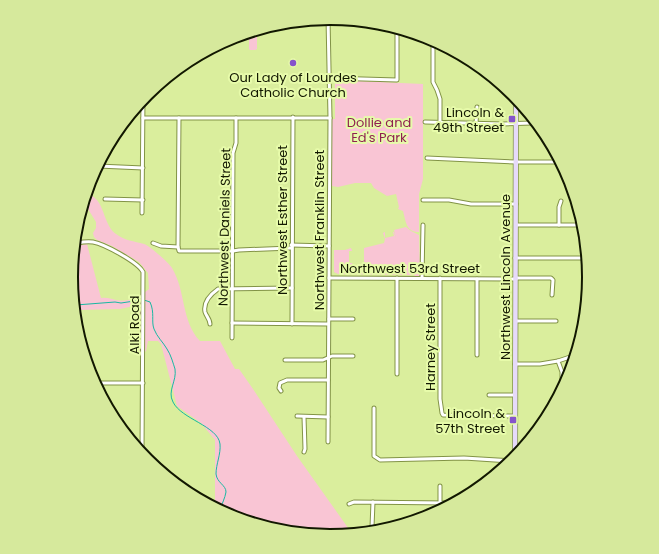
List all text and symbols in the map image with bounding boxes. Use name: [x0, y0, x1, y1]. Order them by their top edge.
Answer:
marker: Our Lady of Lourdes Catholic Church: [288, 58, 298, 68]
place label: Our Lady of Lourdes Catholic Church: [229, 68, 357, 102]
place label: Lincoln & 49th Street: [433, 103, 504, 137]
park label: Dollie and Ed's Park: [347, 113, 411, 147]
marker: Lincoln & 49th Street: [507, 114, 517, 124]
street label: Northwest Esther Street: [273, 145, 292, 295]
street label: Northwest Daniels Street: [214, 148, 235, 306]
street label: Northwest Franklin Street: [310, 149, 329, 310]
street label: Northwest Lincoln Avenue: [496, 194, 515, 360]
street label: Northwest 53rd Street: [340, 259, 480, 278]
street label: Alki Road: [125, 295, 144, 355]
street label: Harney Street: [421, 303, 440, 391]
place label: Lincoln & 57th Street: [435, 404, 505, 438]
marker: Lincoln & 57th Street: [508, 415, 518, 425]

